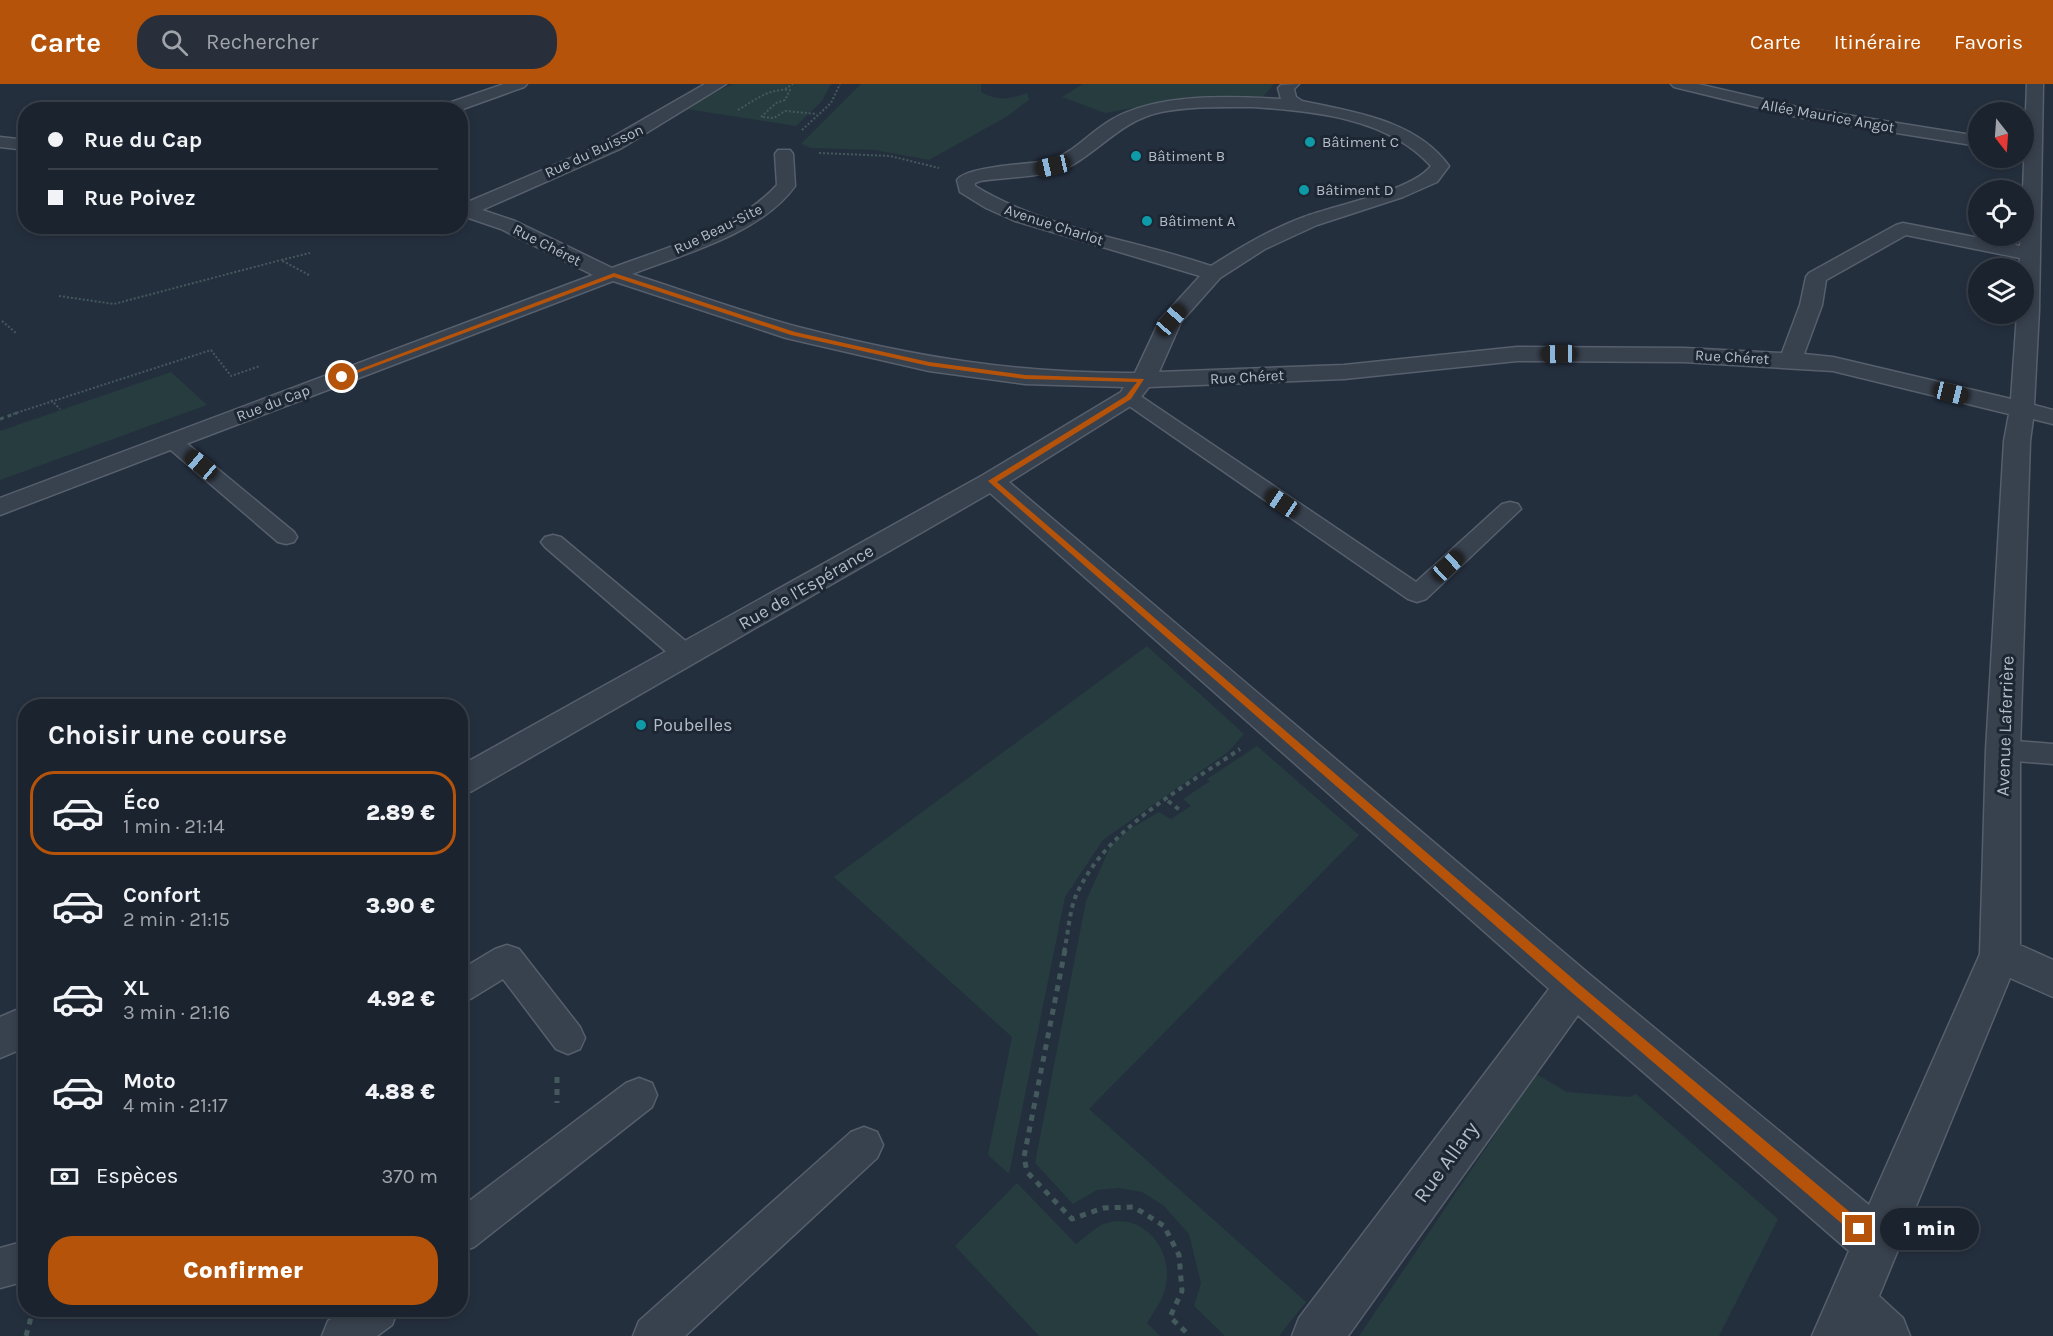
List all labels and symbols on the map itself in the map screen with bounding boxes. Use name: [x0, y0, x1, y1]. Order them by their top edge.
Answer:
street label: Allée Maurice Angot: [1760, 95, 1896, 137]
north arrow: [1968, 102, 2034, 168]
street label: Rue du Buisson: [542, 120, 646, 182]
place label: Bâtiment C: [1322, 133, 1399, 151]
marker: Bâtiment C: [1303, 135, 1317, 149]
place label: Bâtiment B: [1148, 147, 1225, 165]
marker: Bâtiment B: [1129, 149, 1143, 163]
car: [1033, 153, 1073, 179]
place label: Bâtiment D: [1316, 181, 1394, 199]
marker: Bâtiment D: [1297, 183, 1311, 197]
street label: Rue Beau-Site: [671, 200, 765, 258]
street label: Avenue Charlot: [1002, 201, 1106, 250]
place label: Bâtiment A: [1159, 212, 1236, 230]
marker: Bâtiment A: [1140, 214, 1154, 228]
street label: Rue Chéret: [510, 220, 584, 270]
car: [1152, 301, 1190, 339]
car: [1541, 345, 1577, 363]
street label: Rue Chéret: [1694, 346, 1770, 368]
route start: [328, 363, 355, 390]
street label: Rue Chéret: [1209, 366, 1285, 388]
car: [1931, 380, 1971, 406]
street label: Rue du Cap: [234, 381, 312, 425]
car: [181, 447, 221, 483]
car: [1262, 485, 1302, 521]
street label: Rue de l'Espérance: [735, 539, 877, 635]
car: [1429, 547, 1467, 585]
street label: Avenue Laferrière: [1992, 655, 2018, 797]
place label: Poubelles: [653, 714, 732, 736]
marker: Poubelles: [634, 718, 648, 732]
street label: Rue Allary: [1409, 1117, 1483, 1207]
callout: 1 min: [1880, 1208, 1979, 1250]
route end: [1845, 1215, 1872, 1242]

